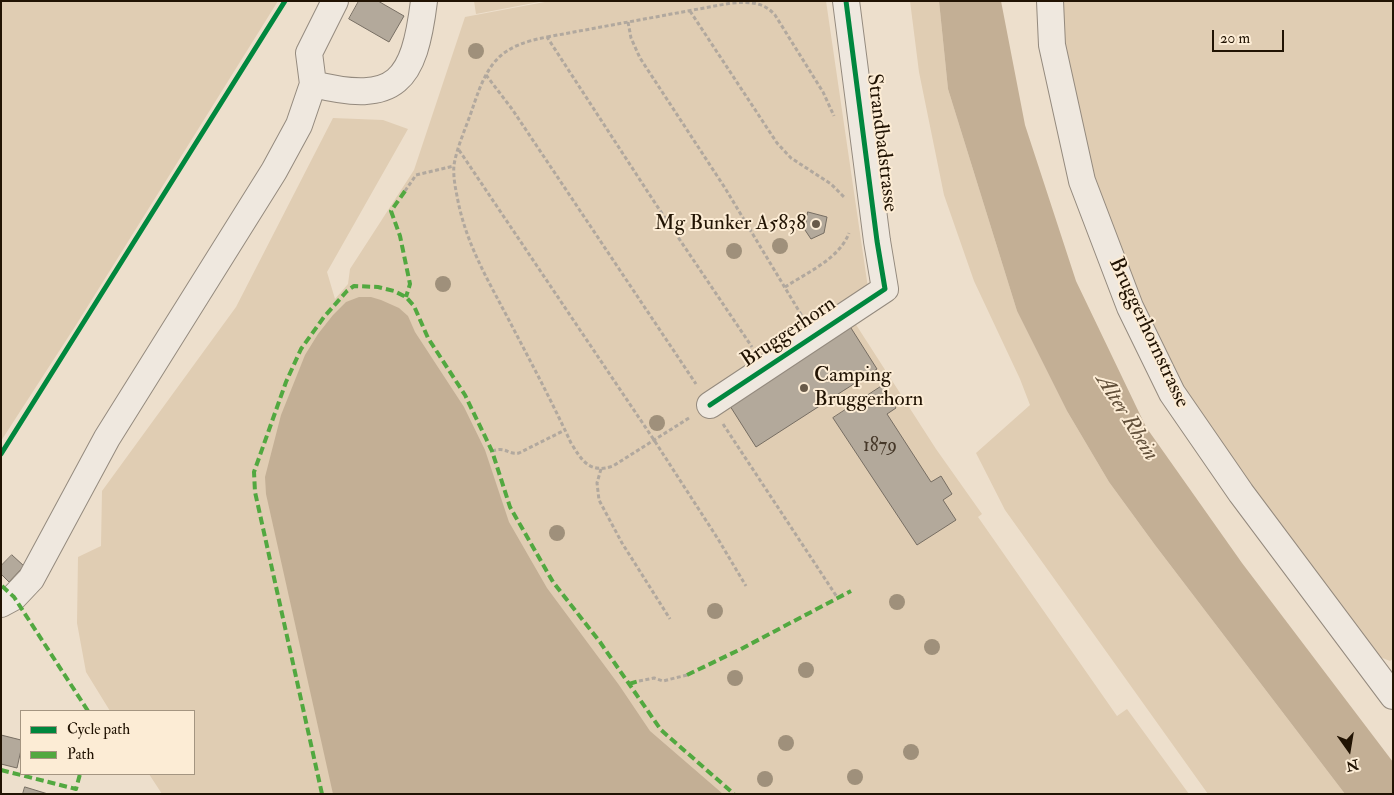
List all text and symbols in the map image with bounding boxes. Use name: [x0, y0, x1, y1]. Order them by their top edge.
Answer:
scale bar: [1214, 20, 1286, 52]
text: 20 m: [1220, 29, 1250, 48]
street label: Strandbadstrasse: [860, 73, 902, 213]
place label: Mg Bunker A5838: [654, 211, 806, 237]
marker: Mg Bunker A5838: [810, 218, 822, 230]
street label: Bruggerhornstrasse: [1102, 254, 1194, 412]
street label: Bruggerhorn: [737, 292, 841, 374]
place label: Camping Bruggerhorn: [814, 363, 923, 413]
water label: Alter Rhein: [1089, 370, 1163, 466]
marker: Camping Bruggerhorn: [798, 382, 810, 394]
house number: 1879: [863, 436, 897, 458]
legend: [20, 710, 195, 775]
text: Cycle path: [67, 720, 130, 739]
north arrow: [1324, 725, 1374, 775]
text: Path: [67, 745, 94, 764]
text: N: [1344, 755, 1361, 775]

